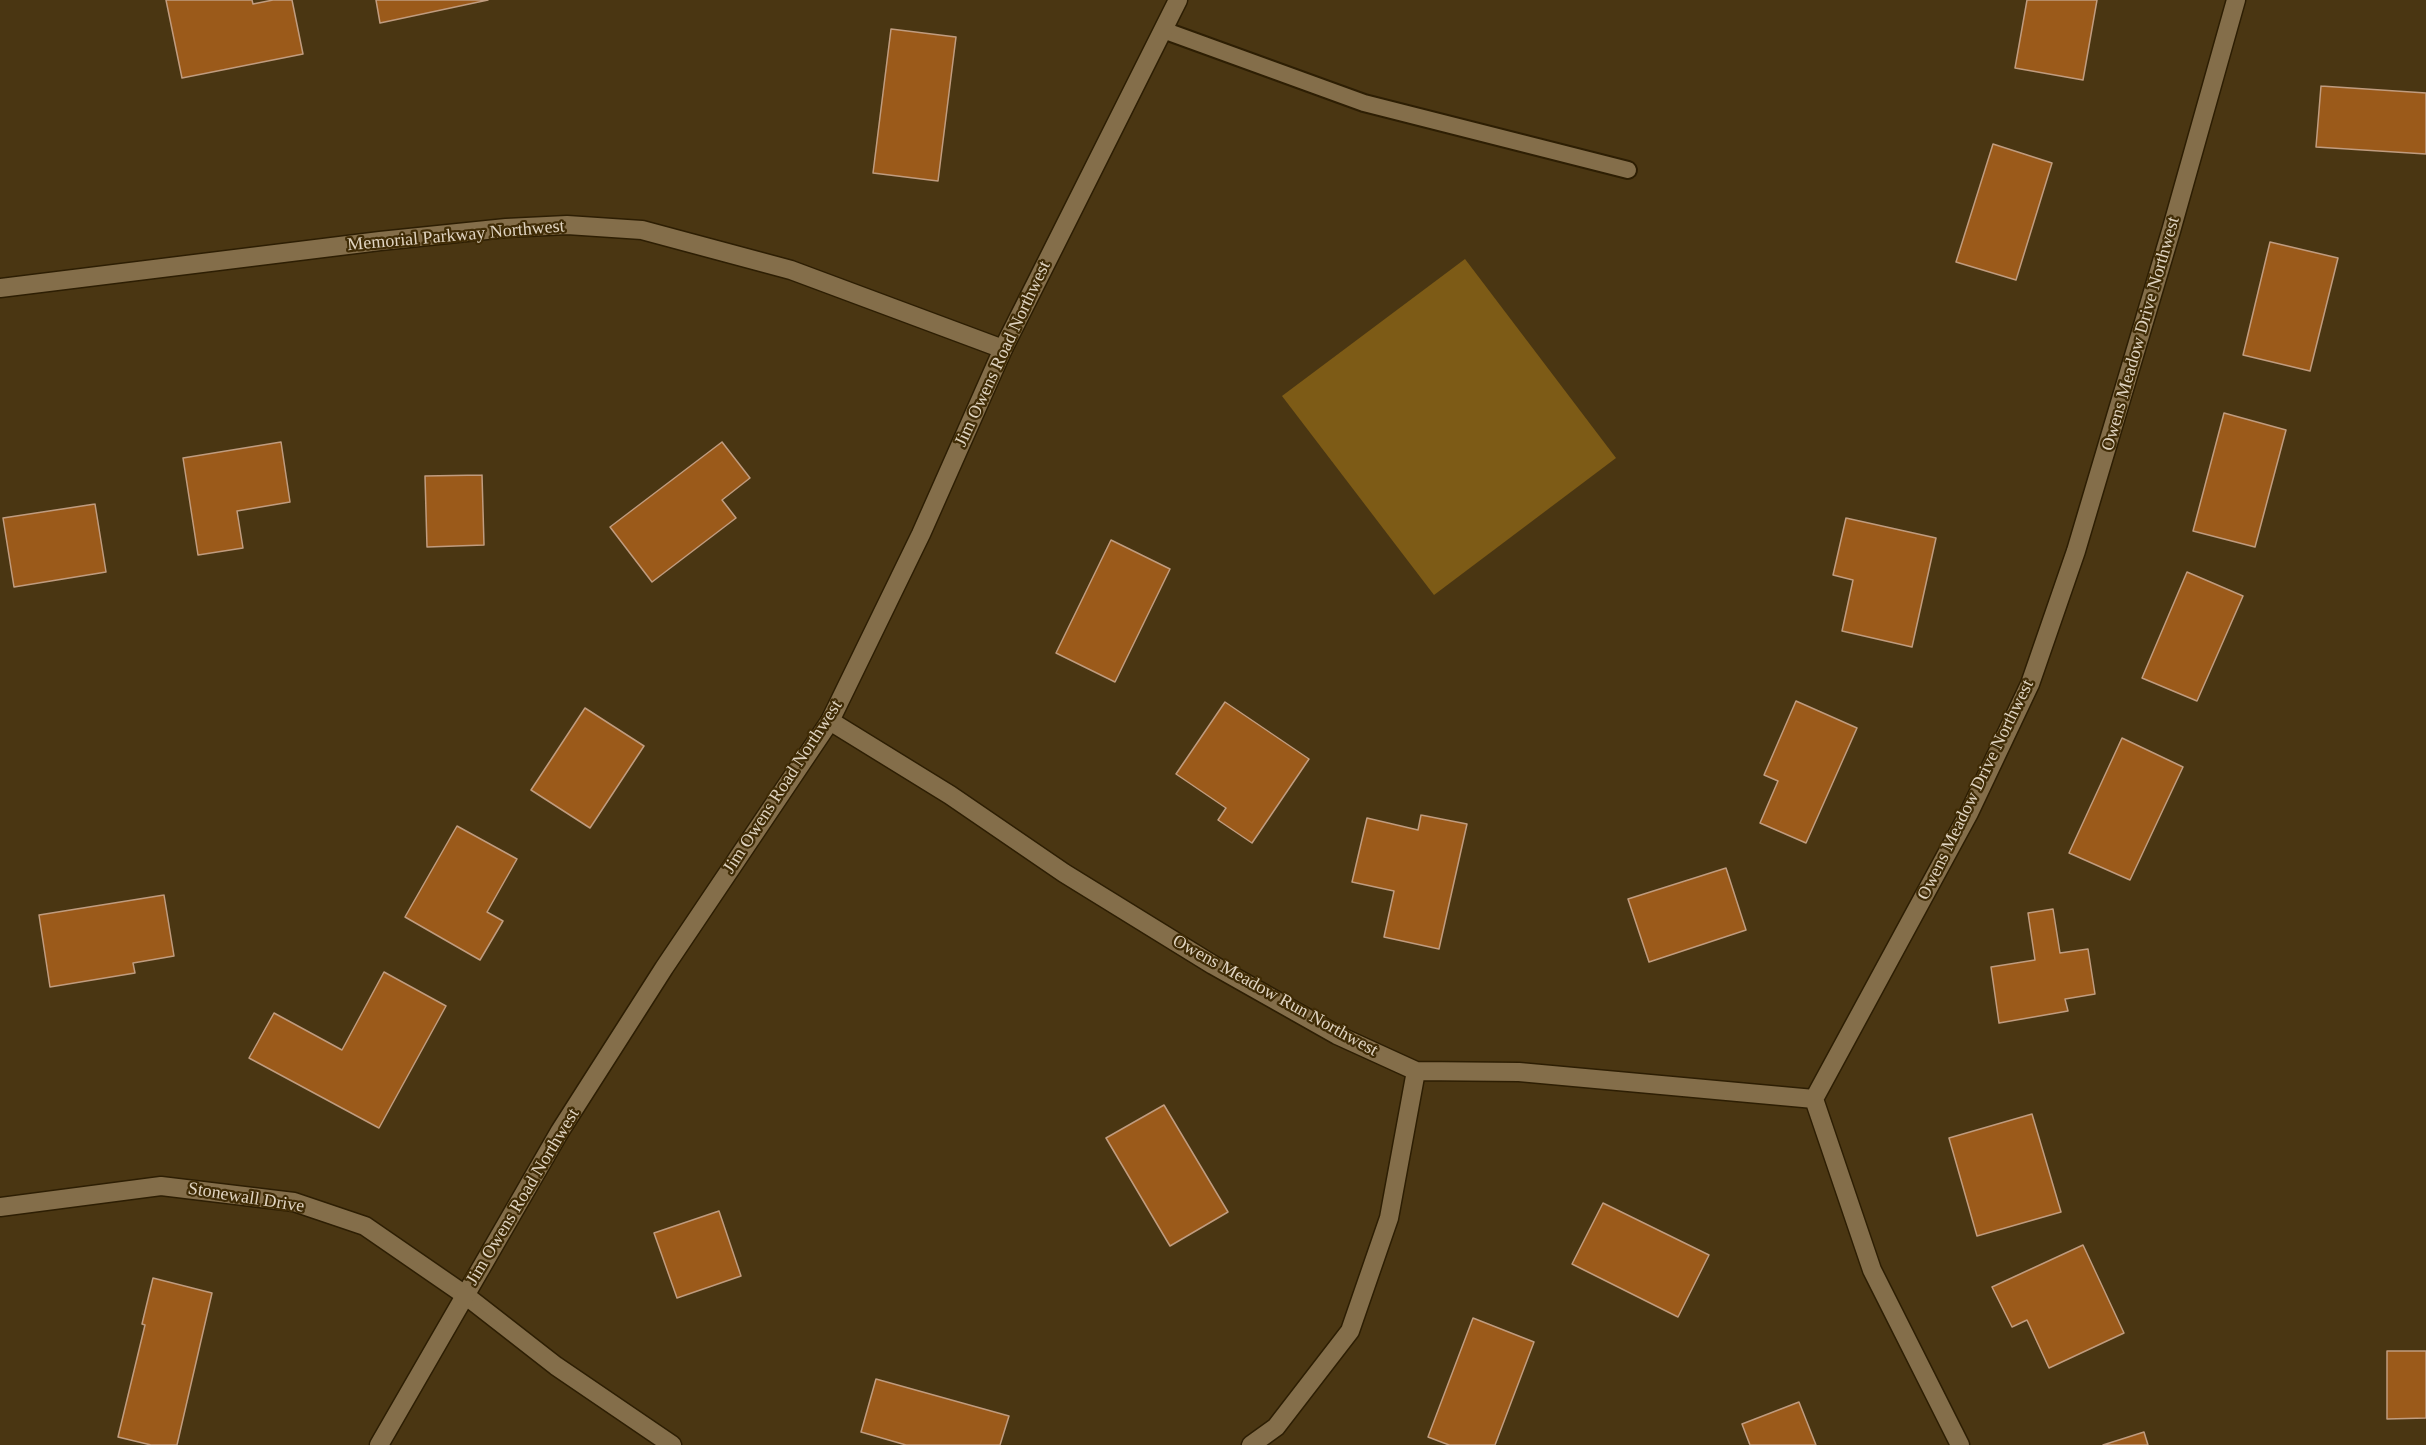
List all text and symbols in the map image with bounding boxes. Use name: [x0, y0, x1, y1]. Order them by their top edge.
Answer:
street label: Owens Meadow Drive Northwest: [2097, 214, 2185, 454]
street label: Memorial Parkway Northwest: [346, 216, 566, 256]
street label: Jim Owens Road Northwest: [950, 258, 1056, 450]
street label: Owens Meadow Drive Northwest: [1913, 676, 2039, 904]
street label: Jim Owens Road Northwest: [719, 696, 847, 878]
street label: Owens Meadow Run Northwest: [1169, 930, 1381, 1062]
street label: Jim Owens Road Northwest: [462, 1105, 584, 1289]
street label: Stonewall Drive: [186, 1178, 306, 1218]

